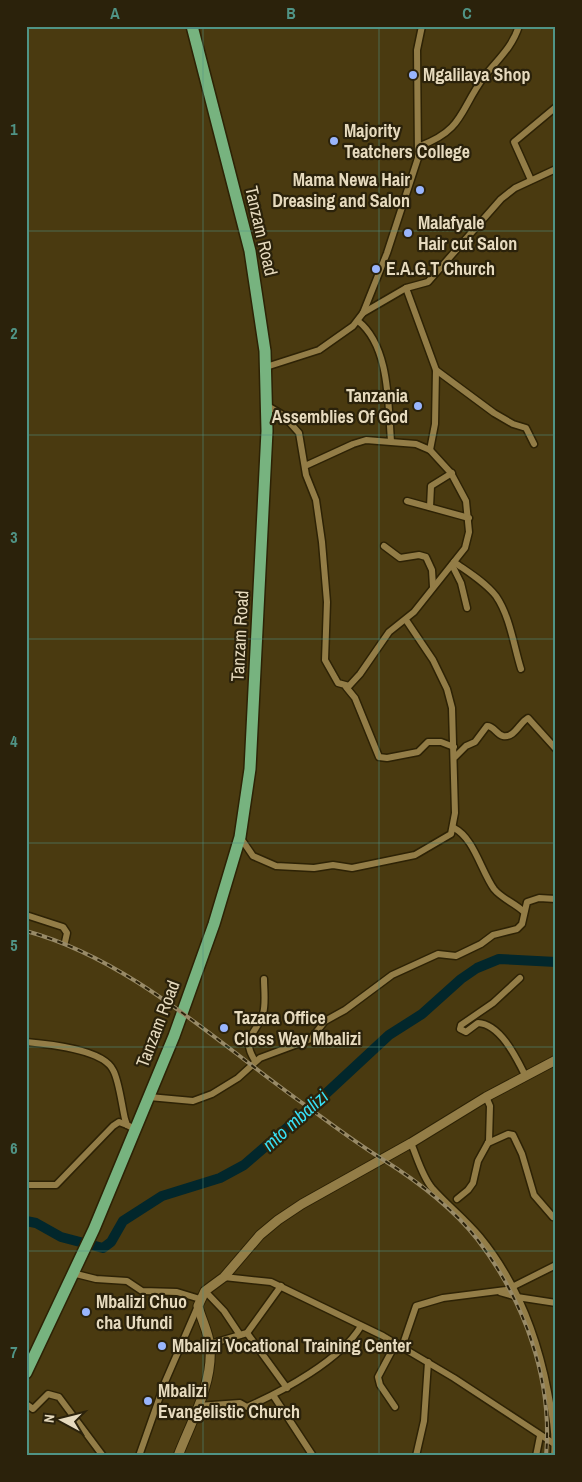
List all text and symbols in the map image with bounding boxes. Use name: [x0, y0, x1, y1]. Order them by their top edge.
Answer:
text: A: [110, 2, 120, 24]
text: B: [286, 2, 296, 24]
text: C: [462, 2, 472, 24]
place label: Mgalilaya Shop: [423, 62, 530, 87]
marker: Mgalilaya Shop: [407, 69, 419, 81]
text: 1: [10, 118, 18, 140]
place label: Majority Teatchers College: [344, 118, 470, 164]
marker: Majority Teatchers College: [328, 135, 340, 147]
place label: Mama Newa Hair Dreasing and Salon: [272, 167, 410, 213]
street label: Tanzam Road: [239, 184, 284, 278]
marker: Mama Newa Hair Dreasing and Salon: [414, 184, 426, 196]
place label: Malafyale Hair cut Salon: [418, 210, 517, 256]
marker: Malafyale Hair cut Salon: [402, 227, 414, 239]
place label: E.A.G.T Church: [386, 256, 495, 281]
marker: E.A.G.T Church: [370, 263, 382, 275]
text: 2: [10, 322, 18, 344]
place label: Tanzania Assemblies Of God: [272, 383, 409, 429]
marker: Tanzania Assemblies Of God: [412, 400, 424, 412]
text: 3: [10, 526, 18, 548]
street label: Tanzam Road: [225, 590, 254, 682]
text: 4: [10, 730, 18, 752]
text: 5: [10, 934, 18, 956]
street label: Tanzam Road: [129, 977, 186, 1071]
place label: Tazara Office Closs Way Mbalizi: [234, 1005, 361, 1051]
marker: Tazara Office Closs Way Mbalizi: [218, 1022, 230, 1034]
water label: mto mbalizi: [256, 1083, 334, 1157]
text: 6: [10, 1137, 18, 1159]
place label: Mbalizi Chuo cha Ufundi: [96, 1289, 187, 1335]
marker: Mbalizi Chuo cha Ufundi: [80, 1306, 92, 1318]
place label: Mbalizi Vocational Training Center: [172, 1333, 412, 1358]
marker: Mbalizi Vocational Training Center: [156, 1340, 168, 1352]
text: 7: [10, 1341, 18, 1363]
place label: Mbalizi Evangelistic Church: [158, 1378, 300, 1424]
north arrow: [38, 1394, 88, 1444]
marker: Mbalizi Evangelistic Church: [142, 1395, 154, 1407]
text: N: [40, 1413, 59, 1424]

